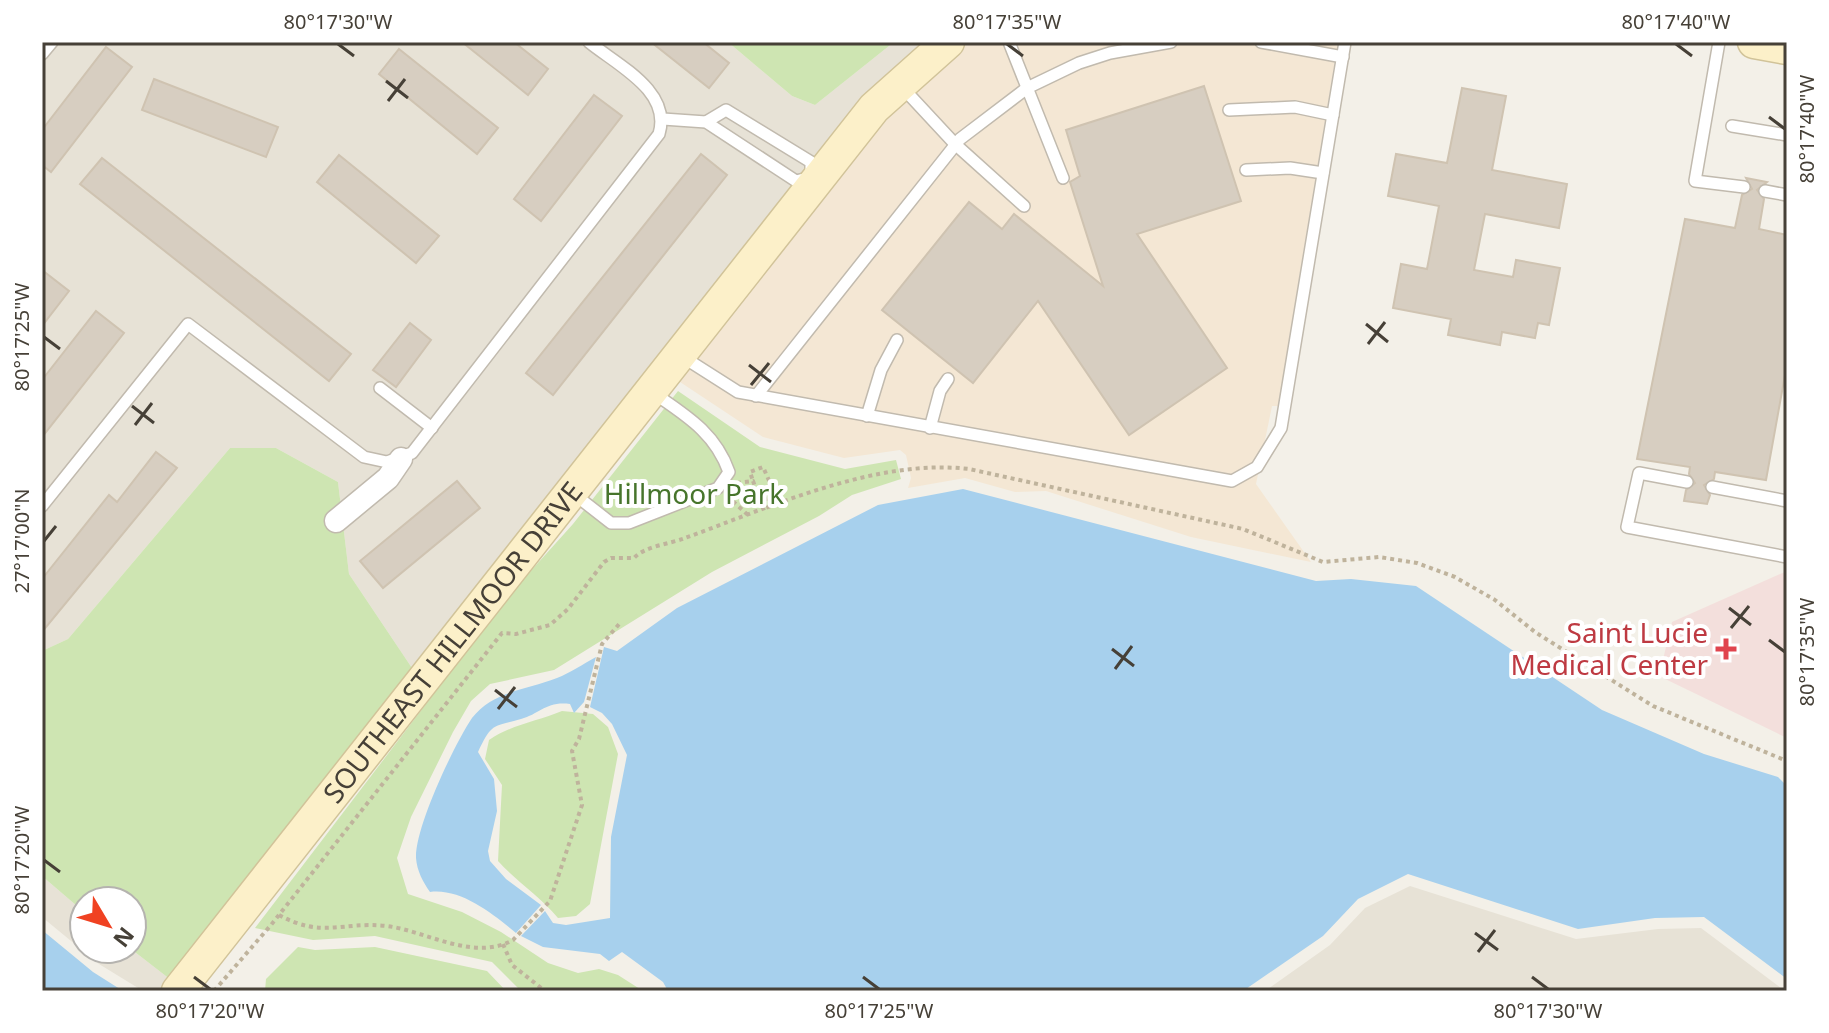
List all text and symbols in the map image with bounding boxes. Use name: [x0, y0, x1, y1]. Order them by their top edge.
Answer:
text: 80°17'30"W: [284, 8, 393, 35]
text: 80°17'35"W: [953, 8, 1062, 35]
text: 80°17'40"W: [1622, 8, 1731, 35]
text: 80°17'40"W: [1793, 74, 1820, 183]
text: 80°17'25"W: [8, 282, 35, 391]
street label: SOUTHEAST HILLMOOR DRIVE: [314, 473, 590, 810]
park label: Hillmoor Park: [604, 474, 784, 512]
text: 27°17'00"N: [8, 488, 35, 594]
text: 80°17'35"W: [1793, 597, 1820, 706]
place label: Saint Lucie Medical Center: [1510, 613, 1708, 683]
marker: Saint Lucie Medical Center: [1715, 638, 1737, 660]
text: 80°17'20"W: [8, 805, 35, 914]
north arrow: [68, 885, 148, 965]
text: N: [107, 922, 142, 954]
text: 80°17'20"W: [156, 997, 265, 1024]
text: 80°17'25"W: [825, 997, 934, 1024]
text: 80°17'30"W: [1494, 997, 1603, 1024]

